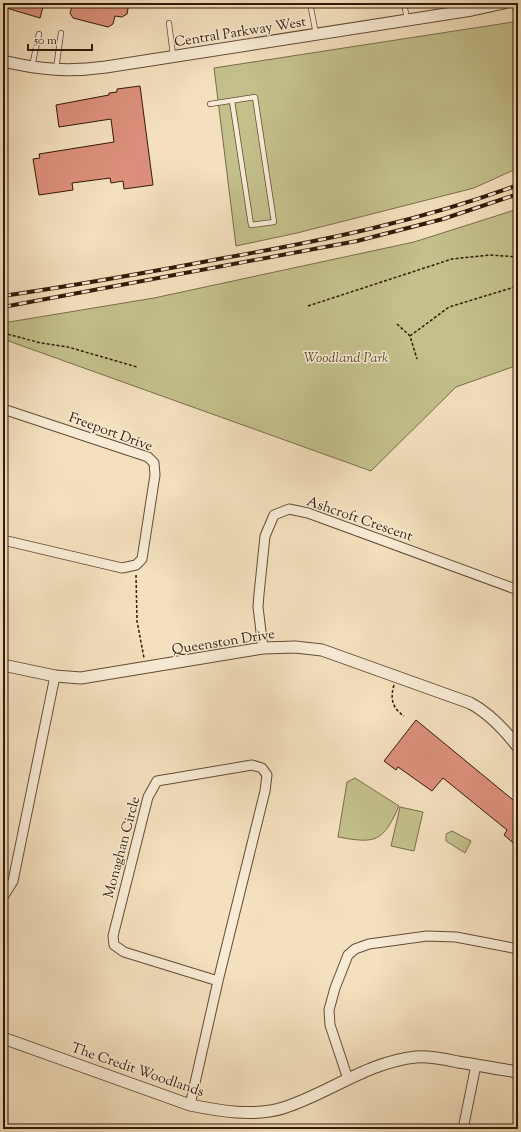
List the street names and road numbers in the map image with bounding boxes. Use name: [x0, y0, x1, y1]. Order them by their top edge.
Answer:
street label: Central Parkway West: [173, 13, 308, 53]
street label: Freeport Drive: [66, 408, 155, 457]
street label: Ashcroft Crescent: [304, 492, 415, 547]
street label: Queenston Drive: [170, 625, 276, 661]
street label: Monaghan Circle: [100, 795, 146, 901]
street label: The Credit Woodlands: [68, 1039, 206, 1103]

